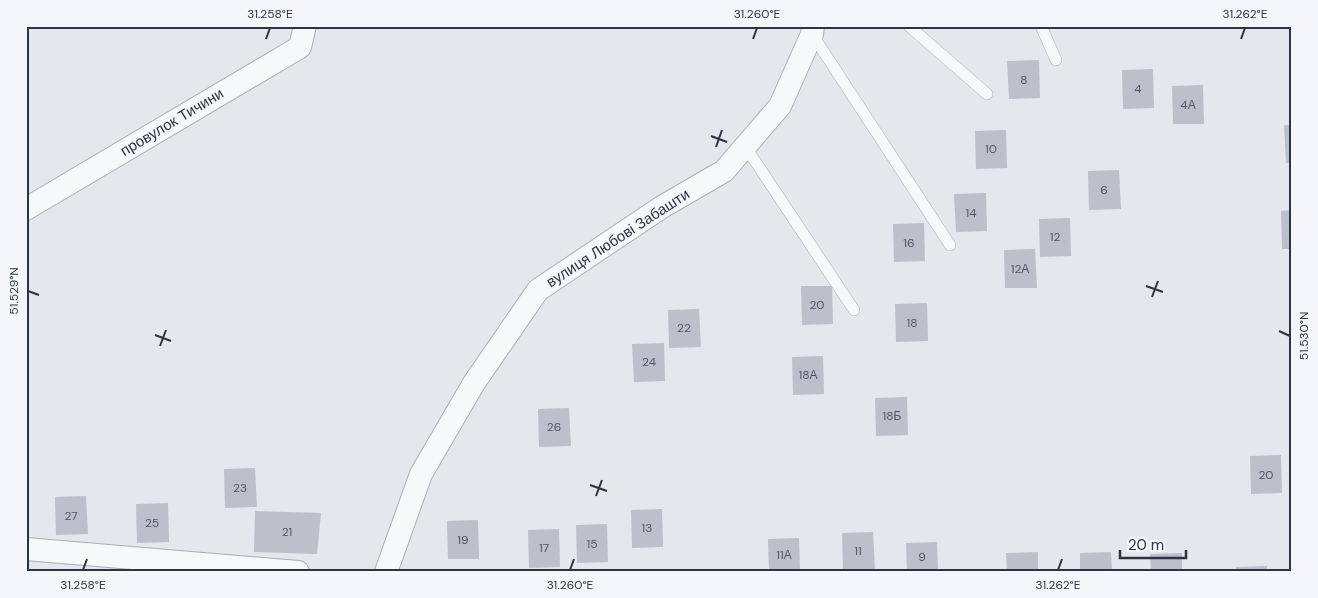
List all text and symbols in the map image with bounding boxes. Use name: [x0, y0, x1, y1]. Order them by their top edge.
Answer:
text: 31.258°E: [247, 6, 293, 22]
text: 31.260°E: [734, 6, 780, 22]
text: 31.262°E: [1223, 6, 1268, 22]
house number: 8: [1020, 72, 1028, 88]
house number: 4: [1134, 81, 1142, 97]
street label: провулок Тичини: [117, 83, 227, 161]
house number: 4А: [1180, 97, 1196, 113]
house number: 10: [985, 141, 997, 157]
house number: 6: [1100, 182, 1108, 198]
street label: вулиця Любові Забашти: [542, 184, 694, 292]
house number: 14: [965, 205, 977, 221]
house number: 12: [1050, 229, 1060, 245]
house number: 16: [903, 235, 915, 251]
house number: 12А: [1011, 261, 1029, 277]
text: 51.529°N: [6, 267, 22, 315]
house number: 20: [809, 297, 825, 313]
text: 51.530°N: [1296, 312, 1312, 360]
house number: 18: [906, 315, 918, 331]
house number: 22: [677, 320, 691, 336]
house number: 24: [642, 354, 656, 370]
house number: 18А: [798, 367, 818, 383]
house number: 18Б: [883, 408, 902, 424]
house number: 26: [547, 419, 561, 435]
house number: 20: [1258, 467, 1274, 483]
house number: 23: [233, 480, 247, 496]
house number: 27: [64, 508, 78, 524]
house number: 25: [145, 515, 159, 531]
house number: 13: [642, 520, 652, 536]
house number: 21: [282, 524, 292, 540]
scale bar: [1120, 528, 1187, 560]
house number: 19: [457, 532, 469, 548]
text: 20 m: [1128, 535, 1164, 555]
house number: 15: [586, 536, 598, 552]
house number: 17: [539, 540, 549, 556]
house number: 11: [854, 543, 862, 559]
house number: 11А: [776, 547, 792, 563]
house number: 9: [918, 549, 926, 565]
text: 31.258°E: [60, 577, 106, 593]
text: 31.260°E: [547, 577, 593, 593]
text: 31.262°E: [1036, 577, 1081, 593]

